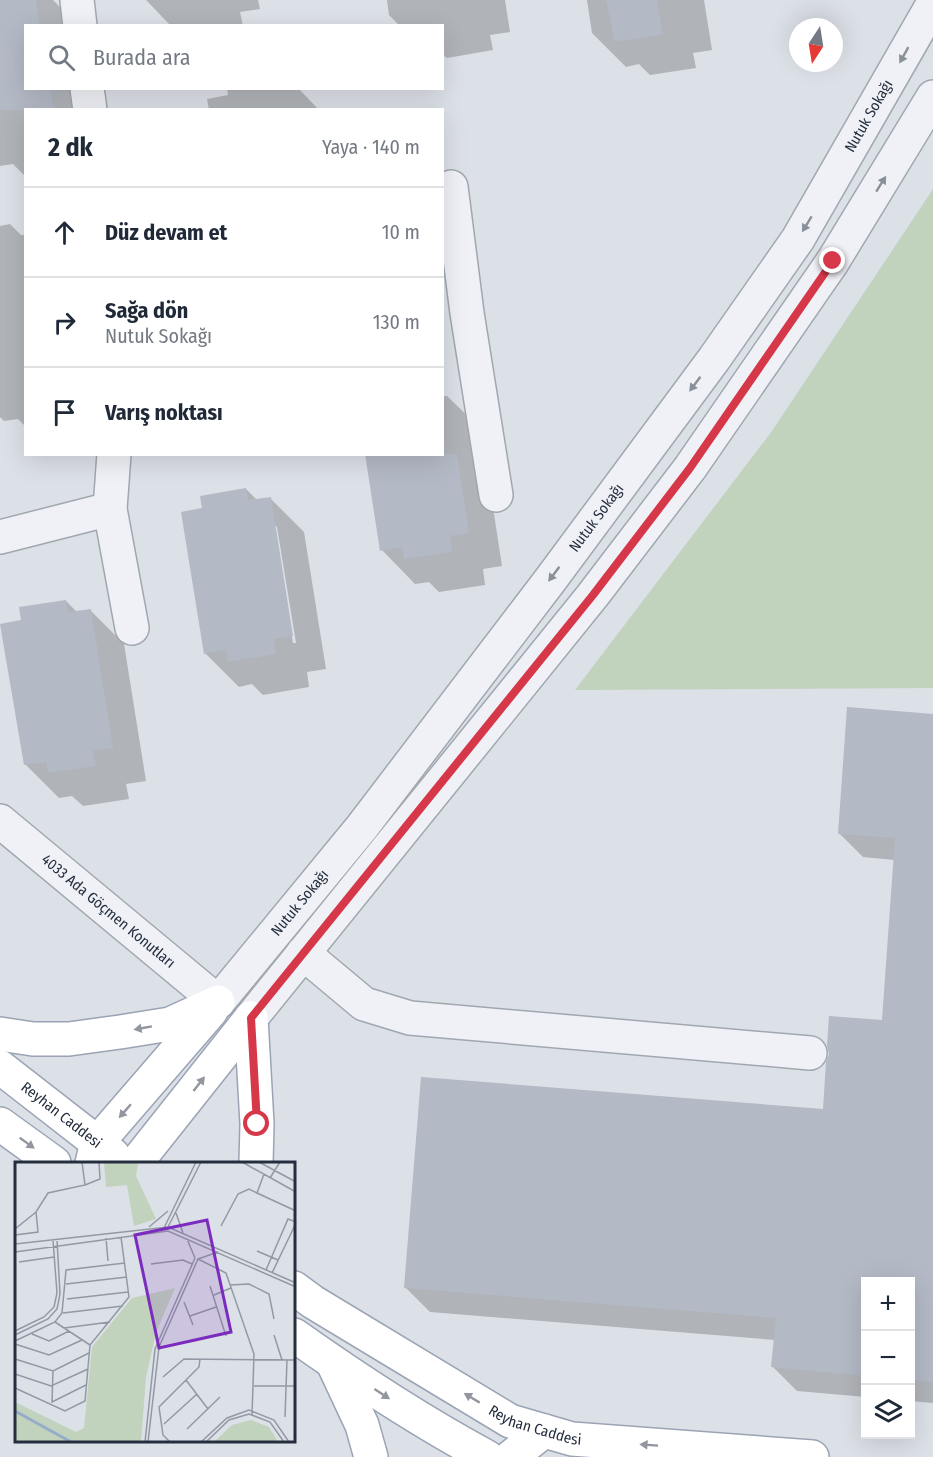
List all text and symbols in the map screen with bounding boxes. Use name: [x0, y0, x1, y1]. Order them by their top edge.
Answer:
north arrow: [789, 18, 843, 72]
search box: [24, 24, 444, 90]
icon: search: [45, 41, 78, 74]
text: Burada ara: [93, 44, 191, 71]
one-way arrow: [899, 47, 910, 63]
street label: Nutuk Sokağı: [841, 77, 897, 155]
text: 2 dk: [48, 132, 93, 163]
text: Yaya · 140 m: [322, 135, 420, 159]
one-way arrow: [875, 176, 886, 192]
icon: ahead: [48, 216, 81, 249]
one-way arrow: [802, 216, 812, 233]
text: Düz devam et: [105, 219, 227, 246]
text: 10 m: [382, 220, 420, 244]
route end: [819, 247, 845, 273]
text: Sağa dön: [105, 297, 188, 324]
icon: right: [48, 306, 81, 339]
text: 130 m: [373, 310, 420, 334]
text: Nutuk Sokağı: [105, 324, 212, 348]
one-way arrow: [689, 376, 702, 392]
icon: arrive: [48, 396, 81, 429]
text: Varış noktası: [105, 399, 223, 426]
street label: Nutuk Sokağı: [565, 480, 628, 555]
one-way arrow: [548, 566, 560, 582]
street label: 4033 Ada Göçmen Konutları: [38, 850, 179, 972]
street label: Nutuk Sokağı: [267, 866, 332, 939]
one-way arrow: [133, 1024, 152, 1033]
one-way arrow: [192, 1076, 205, 1092]
street label: Reyhan Caddesi: [18, 1078, 105, 1152]
one-way arrow: [119, 1103, 132, 1118]
route start: [243, 1110, 269, 1136]
one-way arrow: [19, 1137, 34, 1149]
inset map: [15, 1162, 296, 1442]
map controls: [861, 1277, 915, 1439]
button: +: [861, 1277, 915, 1331]
button: −: [861, 1331, 915, 1385]
button: layers: [861, 1385, 915, 1439]
one-way arrow: [374, 1389, 390, 1400]
one-way arrow: [464, 1393, 480, 1404]
street label: Reyhan Caddesi: [485, 1401, 582, 1449]
one-way arrow: [640, 1440, 659, 1450]

